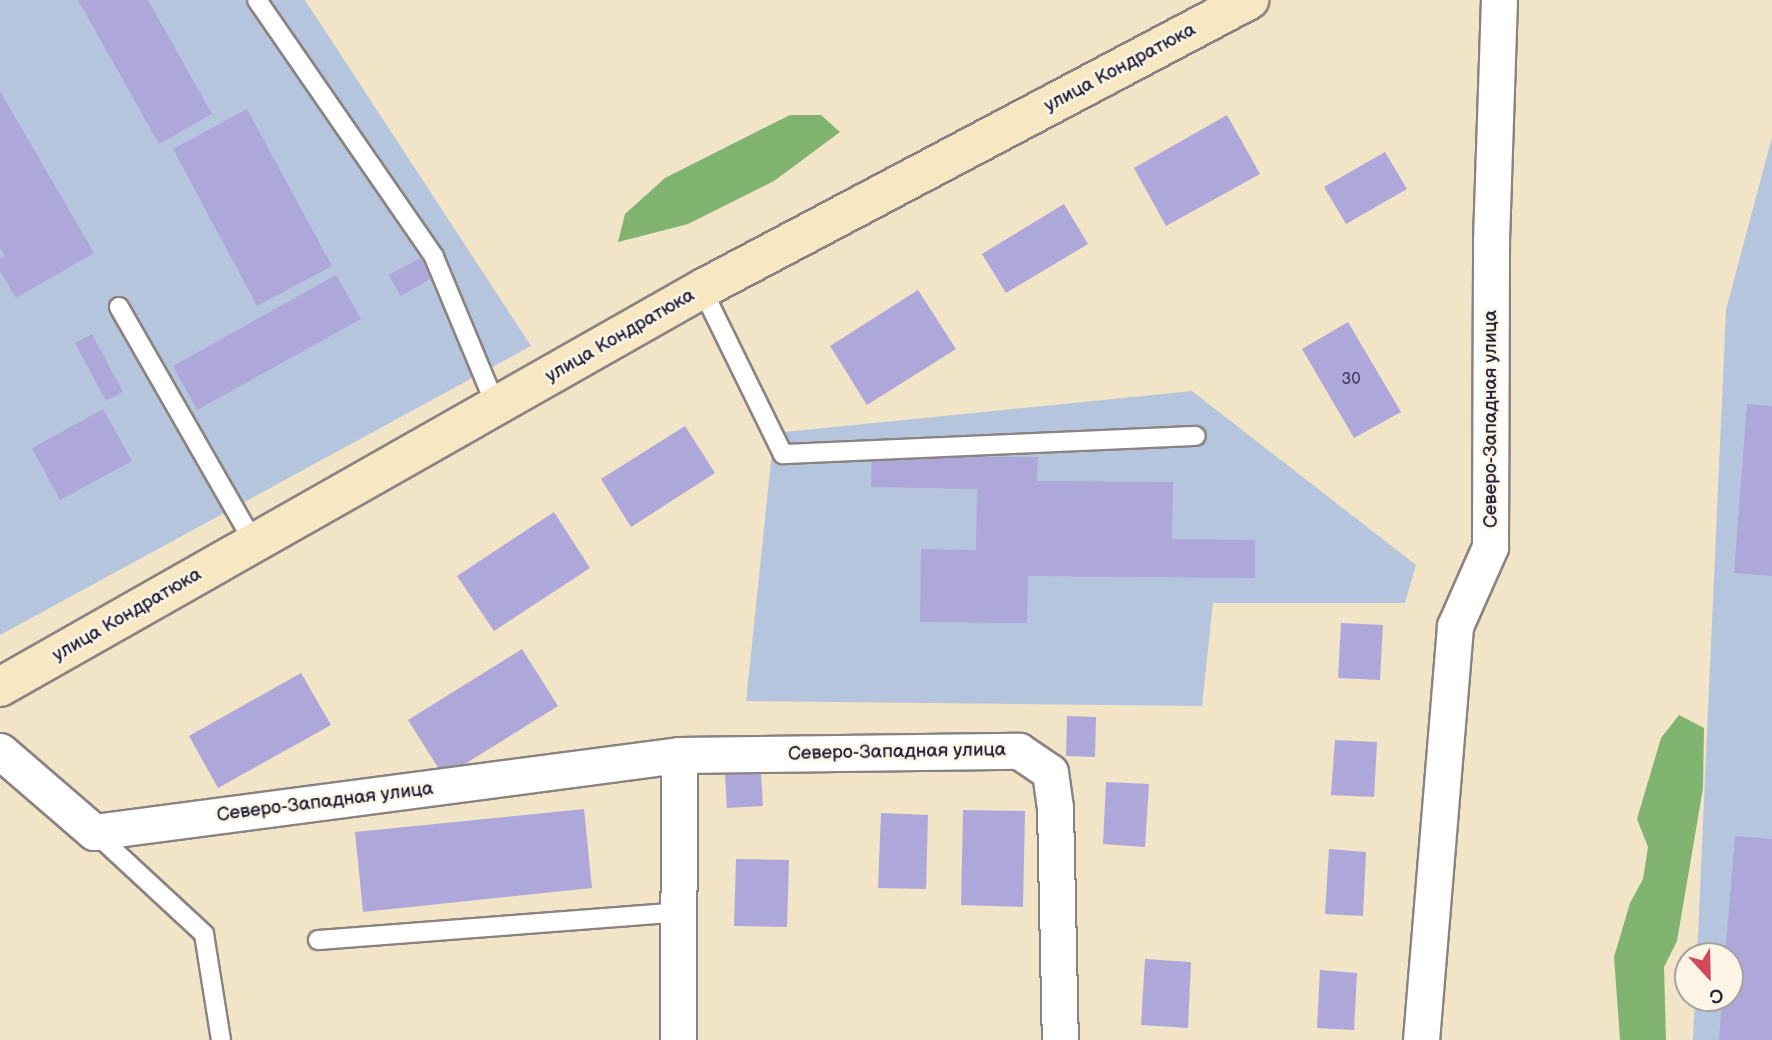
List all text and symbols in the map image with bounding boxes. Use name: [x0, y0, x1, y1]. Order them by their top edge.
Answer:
street label: улица Кондратюка: [1040, 18, 1200, 118]
street label: улица Кондратюка: [541, 284, 699, 388]
street label: Северо-Западная улица: [1480, 310, 1502, 528]
house number: 30: [1341, 370, 1361, 390]
street label: улица Кондратюка: [48, 563, 206, 667]
street label: Северо-Западная улица: [788, 739, 1006, 765]
street label: Северо-Западная улица: [215, 777, 435, 827]
north arrow: [1674, 942, 1744, 1012]
text: С: [1706, 982, 1727, 1008]

